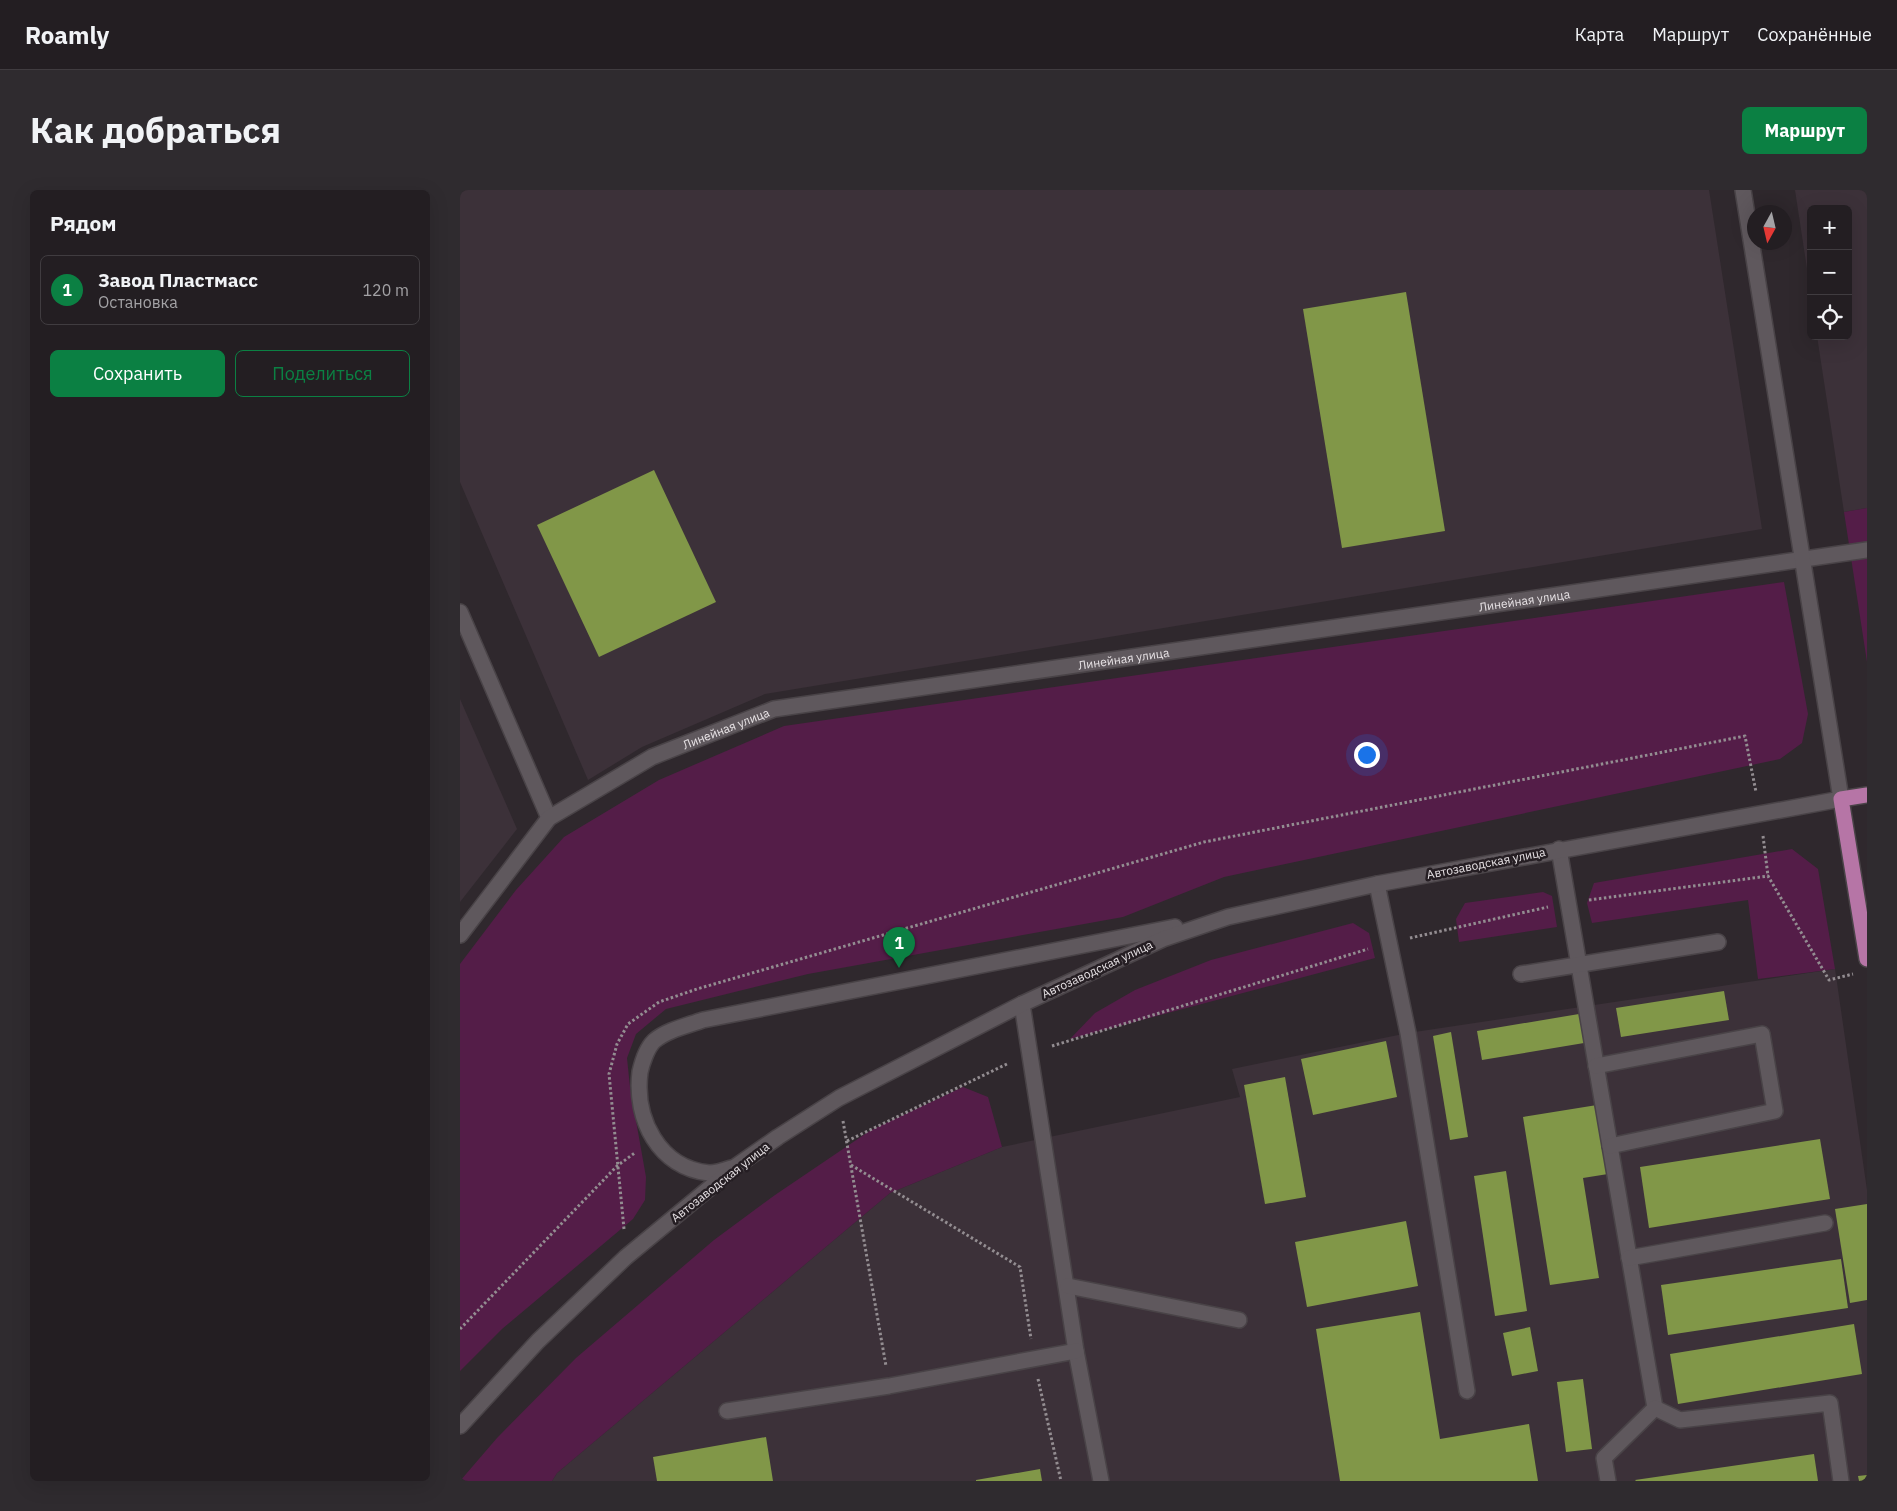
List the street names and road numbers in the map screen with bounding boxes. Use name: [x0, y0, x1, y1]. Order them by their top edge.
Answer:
street label: Линейная улица: [1478, 586, 1571, 614]
street label: Линейная улица: [1077, 644, 1171, 672]
street label: Линейная улица: [680, 704, 772, 752]
street label: Автозаводская улица: [1425, 844, 1547, 882]
street label: Автозаводская улица: [1039, 936, 1155, 1001]
street label: Автозаводская улица: [668, 1139, 773, 1225]

